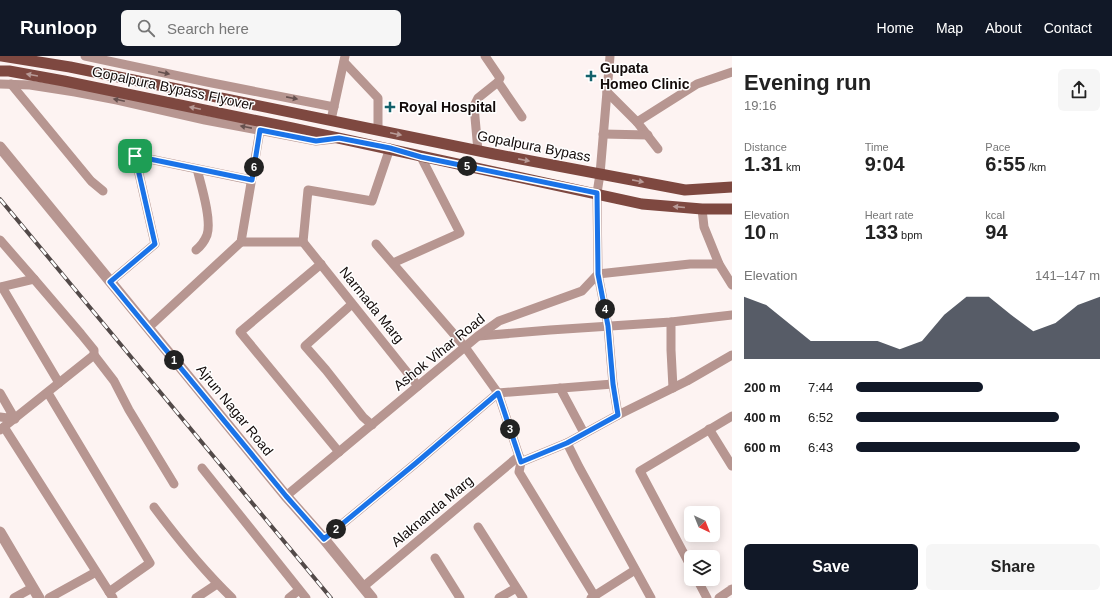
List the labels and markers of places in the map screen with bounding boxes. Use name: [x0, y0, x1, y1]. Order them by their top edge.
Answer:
place label: Gupata Homeo Clinic: [600, 60, 690, 92]
marker: Gupata Homeo Clinic: [585, 70, 597, 82]
place label: Royal Hospital: [399, 99, 496, 115]
marker: Royal Hospital: [384, 101, 396, 113]
pin: [118, 139, 152, 173]
pin: 5: [457, 156, 477, 176]
pin: 6: [244, 157, 264, 177]
pin: 4: [595, 299, 615, 319]
pin: 1: [164, 350, 184, 370]
pin: 3: [500, 419, 520, 439]
pin: 2: [326, 519, 346, 539]

